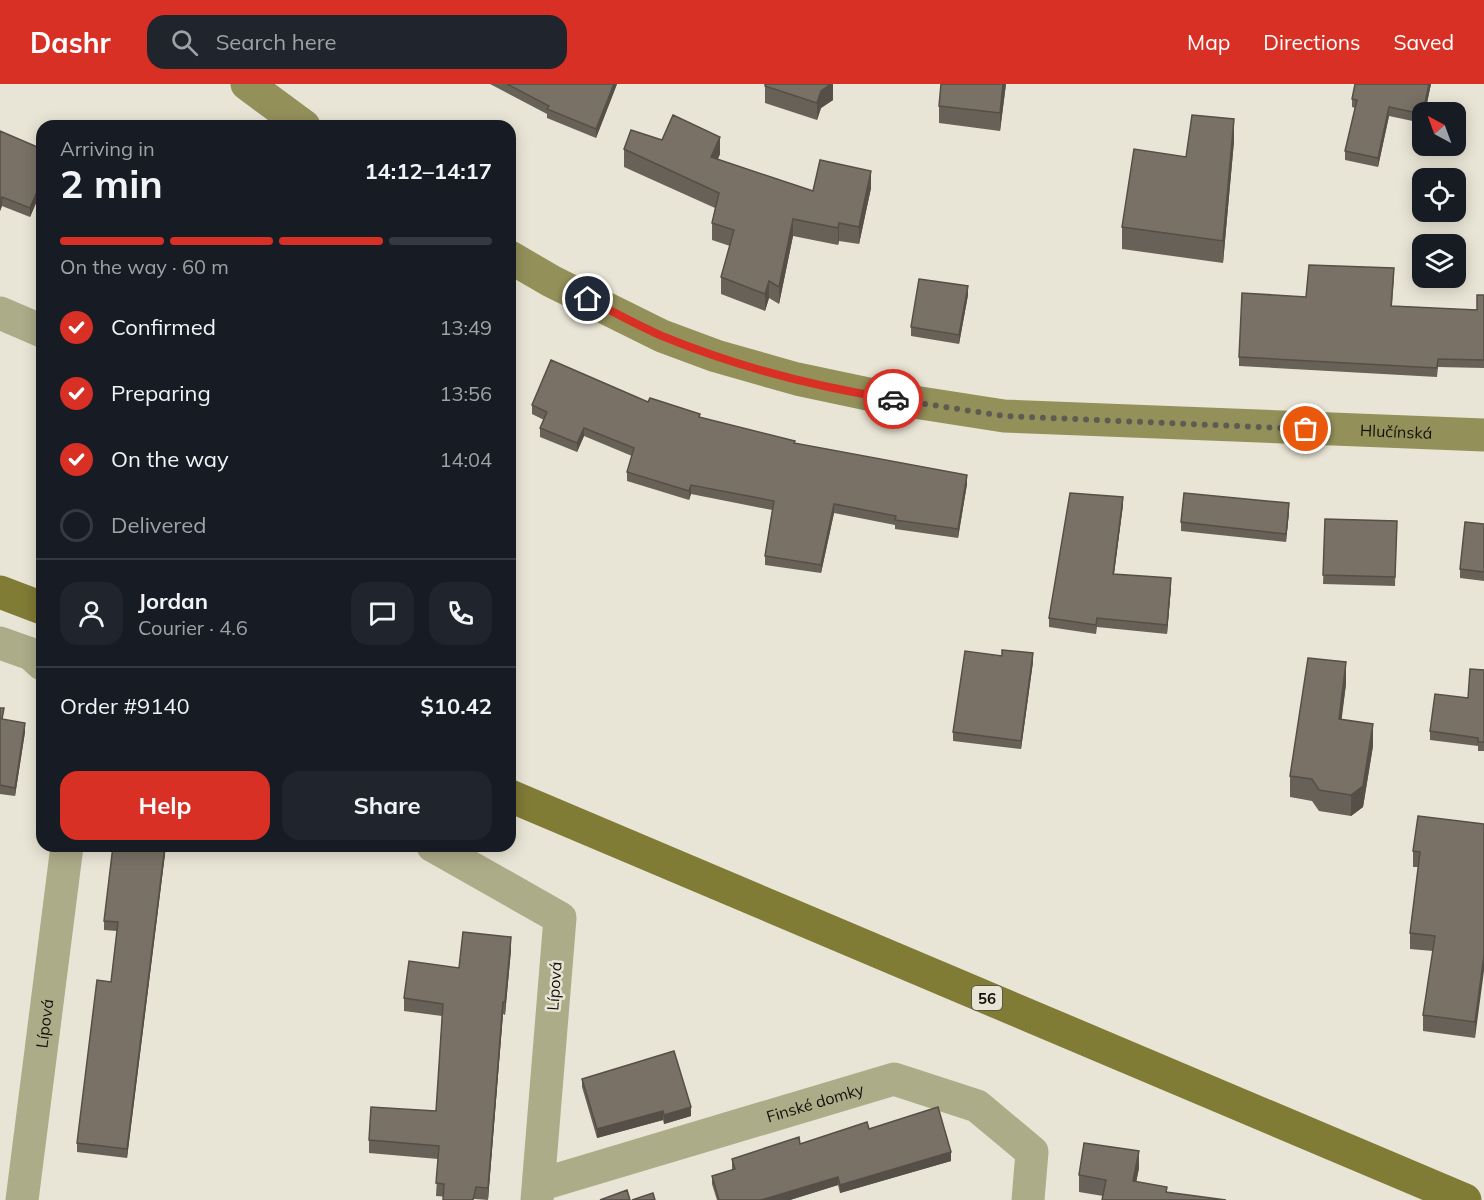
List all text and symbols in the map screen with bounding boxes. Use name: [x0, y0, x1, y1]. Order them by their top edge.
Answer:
search box: [147, 15, 567, 69]
text: Dashr: [30, 25, 111, 60]
icon: search: [168, 26, 201, 59]
text: Search here: [216, 28, 337, 56]
text: Map: [1187, 29, 1230, 55]
text: Directions: [1263, 29, 1360, 55]
text: Saved: [1393, 29, 1454, 55]
north arrow: [1412, 102, 1466, 156]
map controls: [1412, 102, 1466, 288]
text: Arriving in: [60, 136, 155, 161]
text: 14:12–14:17: [364, 157, 492, 185]
text: 2 min: [60, 159, 163, 208]
button: locate: [1412, 168, 1466, 222]
button: layers: [1412, 234, 1466, 288]
text: On the way · 60 m: [60, 254, 229, 279]
pin: [562, 273, 613, 324]
icon: home: [571, 282, 604, 315]
icon: check: [60, 311, 93, 344]
text: Confirmed: [111, 313, 216, 341]
text: 13:49: [439, 315, 492, 340]
courier: [863, 369, 923, 429]
icon: check: [60, 377, 93, 410]
text: Preparing: [111, 379, 211, 407]
text: 13:56: [439, 381, 492, 406]
icon: car: [877, 383, 910, 416]
pin: [1280, 403, 1331, 454]
icon: bag: [1289, 412, 1322, 445]
street label: Hlučínská: [1360, 420, 1433, 443]
icon: check: [60, 443, 93, 476]
text: On the way: [111, 445, 229, 473]
text: 14:04: [439, 447, 492, 472]
text: Delivered: [111, 511, 206, 539]
button: person: [60, 582, 123, 645]
button: chat: [351, 582, 414, 645]
button: phone: [429, 582, 492, 645]
text: Jordan: [138, 587, 208, 615]
text: Courier · 4.6: [138, 615, 248, 640]
text: Order #9140: [60, 692, 190, 720]
text: $10.42: [421, 692, 492, 720]
button: Help: [60, 771, 270, 840]
button: Share: [282, 771, 492, 840]
street label: Lípová: [542, 961, 566, 1011]
road number: 56: [972, 986, 1002, 1010]
street label: Lípová: [31, 998, 57, 1049]
street label: Finské domky: [764, 1079, 866, 1127]

